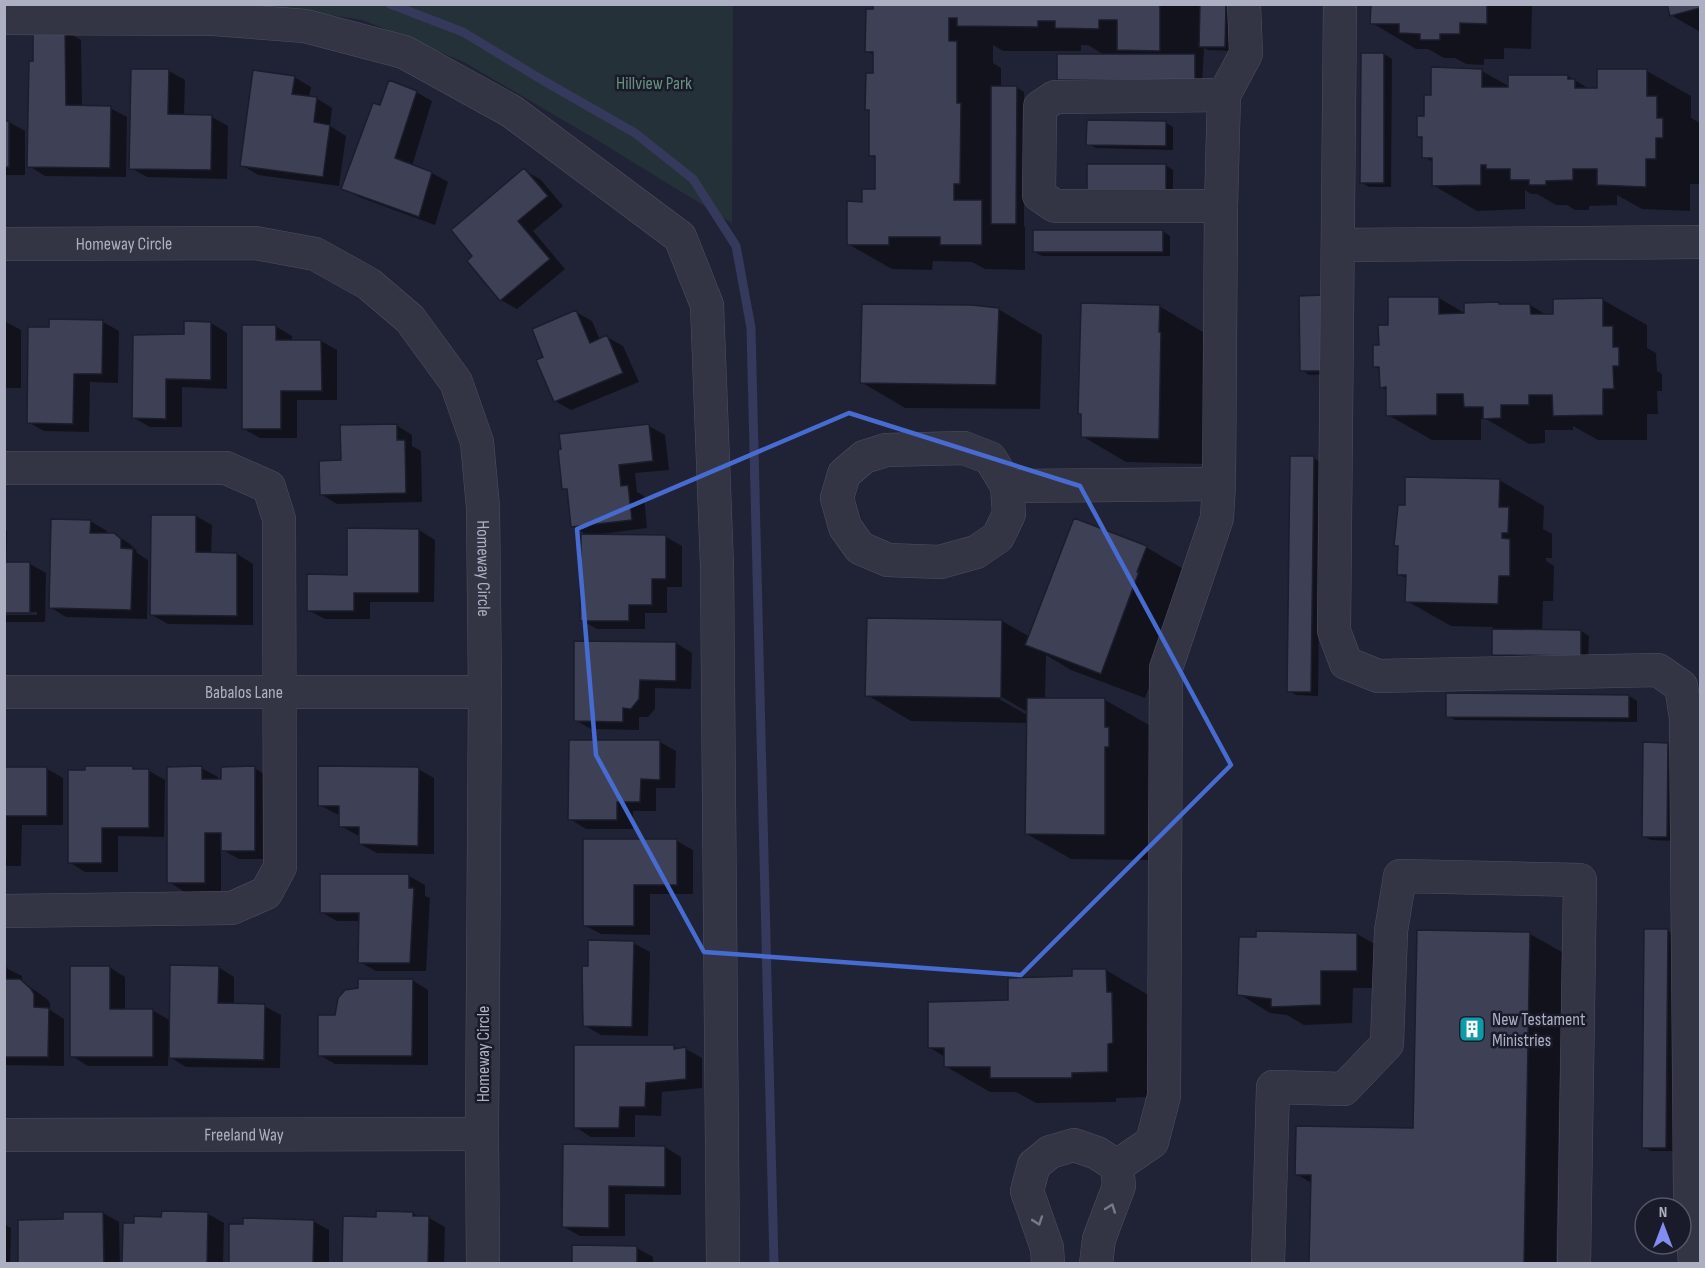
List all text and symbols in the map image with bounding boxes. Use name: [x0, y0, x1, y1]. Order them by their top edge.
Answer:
park label: Hillview Park: [616, 73, 692, 94]
street label: Homeway Circle: [76, 233, 172, 255]
street label: Homeway Circle: [472, 520, 494, 617]
street label: Babalos Lane: [205, 682, 283, 703]
street label: Homeway Circle: [473, 1006, 494, 1102]
place label: New Testament Ministries: [1492, 1009, 1586, 1051]
building icon: New Testament Ministries: [1457, 1014, 1487, 1044]
street label: Freeland Way: [204, 1124, 284, 1146]
north arrow: [1633, 1196, 1693, 1256]
one-way arrow: [1104, 1203, 1117, 1213]
text: N: [1659, 1203, 1667, 1222]
one-way arrow: [1030, 1215, 1043, 1226]

